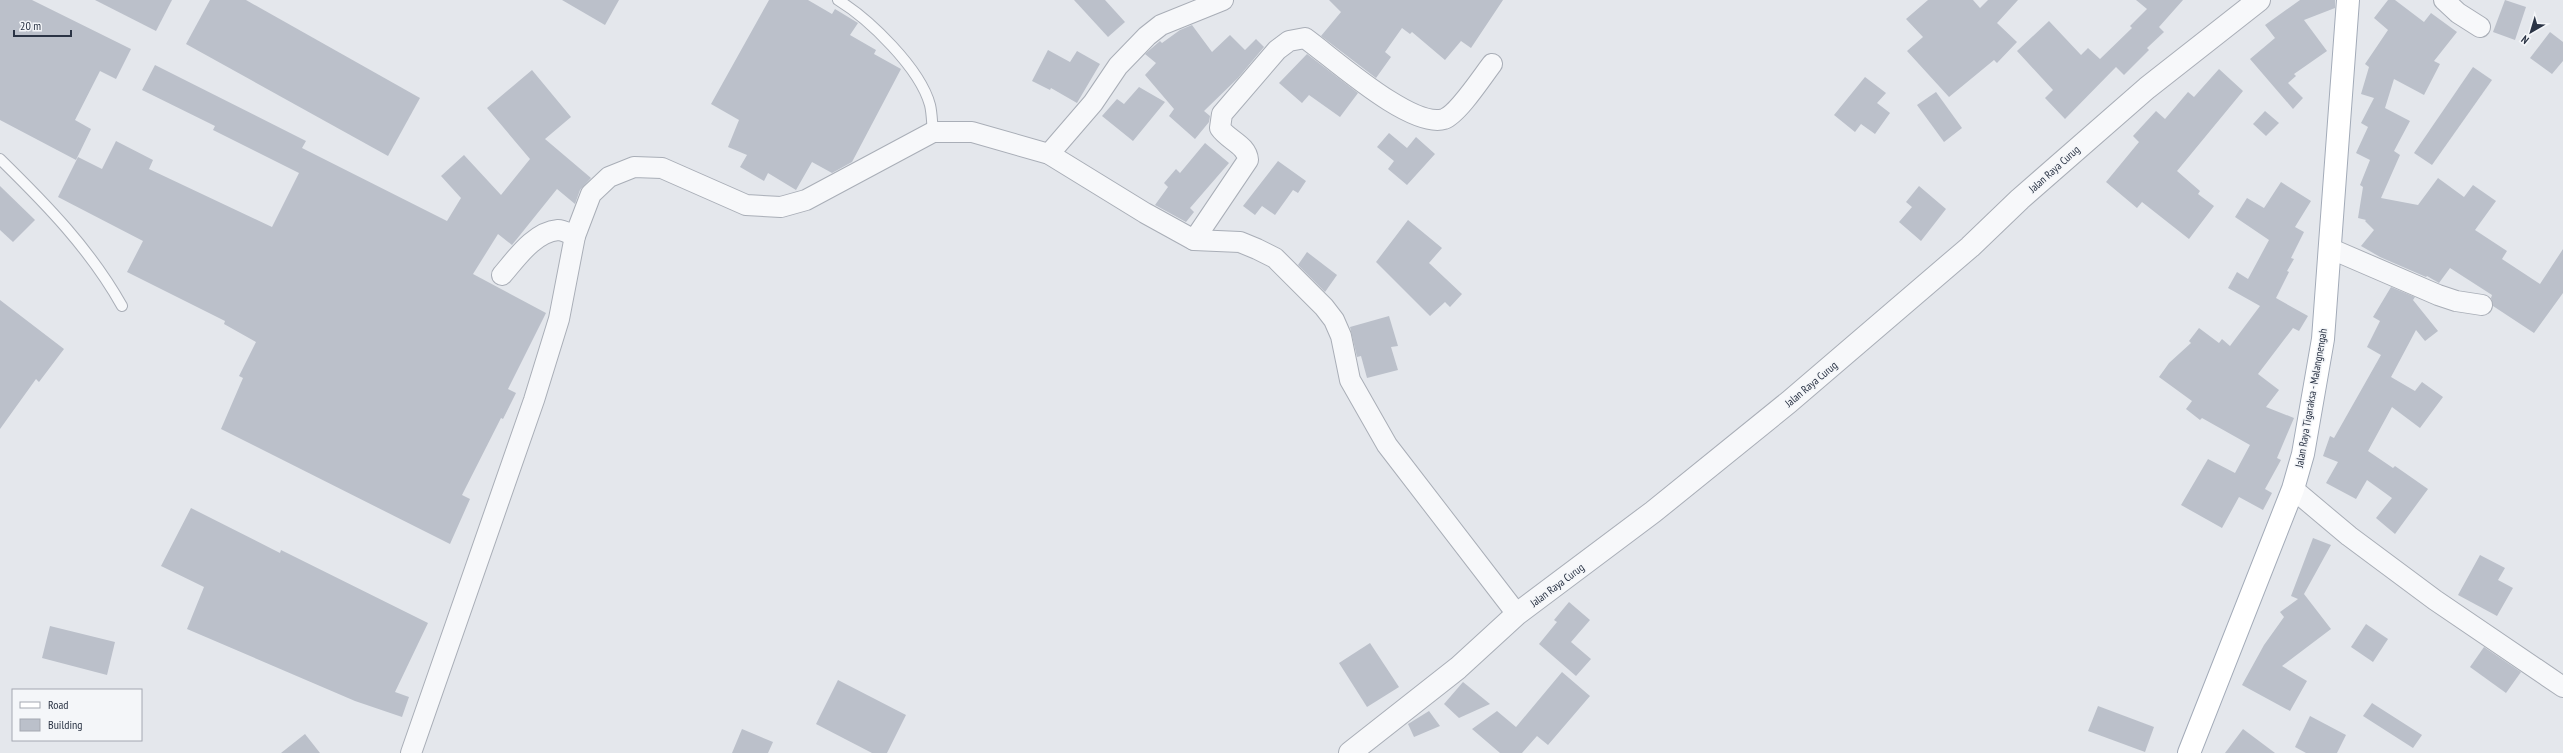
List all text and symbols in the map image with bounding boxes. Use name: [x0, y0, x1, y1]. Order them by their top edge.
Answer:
scale bar: [14, 12, 71, 38]
north arrow: [2511, 12, 2551, 52]
text: 20 m: [20, 18, 41, 33]
text: N: [2518, 33, 2531, 47]
street label: Jalan Raya Curug: [2025, 142, 2083, 196]
street label: Jalan Raya Tigaraksa - Malangnengah: [2292, 327, 2330, 470]
street label: Jalan Raya Curug: [1781, 358, 1840, 411]
street label: Jalan Raya Curug: [1526, 560, 1587, 610]
legend: [12, 689, 142, 741]
text: Road: [48, 697, 68, 712]
text: Building: [48, 717, 83, 732]

